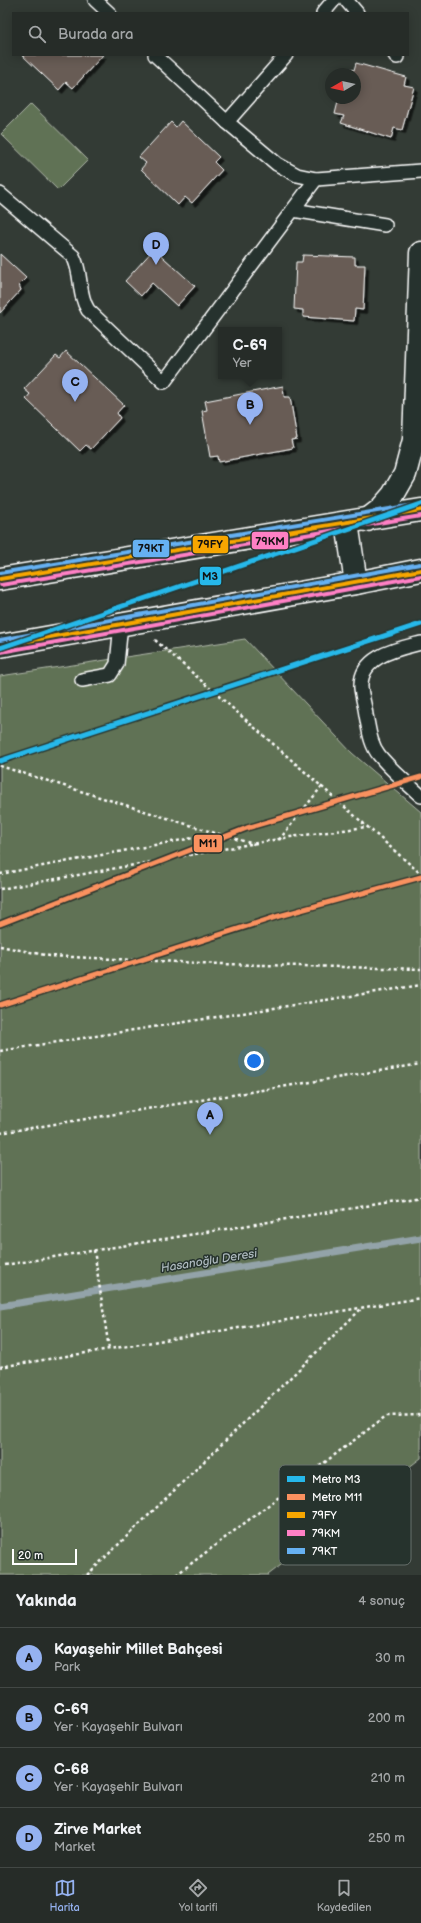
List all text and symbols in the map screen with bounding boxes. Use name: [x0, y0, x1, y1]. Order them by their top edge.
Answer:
search box: [12, 12, 409, 56]
icon: search: [26, 23, 48, 45]
text: Burada ara: [58, 25, 133, 44]
north arrow: [325, 68, 361, 104]
pin: D: [143, 232, 169, 265]
popup: [218, 327, 282, 379]
text: C-69: [233, 336, 267, 355]
text: Yer: [233, 355, 252, 371]
pin: C: [62, 369, 88, 402]
pin: B: [237, 392, 263, 425]
line badge: 79KM: [251, 531, 289, 550]
line badge: 79FY: [192, 535, 229, 554]
text: 79KM: [255, 535, 285, 548]
text: 79FY: [197, 538, 223, 551]
line badge: 79KT: [132, 539, 170, 558]
text: 79KT: [138, 542, 165, 555]
line badge: M3: [199, 566, 222, 586]
text: M3: [202, 570, 219, 583]
line badge: M11: [193, 834, 223, 853]
text: M11: [199, 837, 217, 850]
your location: [244, 1051, 264, 1071]
pin: A: [197, 1102, 223, 1135]
water label: Hasanoğlu Deresi: [160, 1246, 259, 1276]
legend: [279, 1465, 411, 1565]
text: Metro M3: [312, 1473, 361, 1486]
text: Metro M11: [312, 1491, 362, 1504]
text: 79FY: [312, 1509, 337, 1522]
text: 79KM: [312, 1527, 340, 1540]
text: 79KT: [312, 1545, 338, 1558]
scale bar: [12, 1547, 77, 1566]
text: 20 m: [18, 1549, 43, 1562]
text: Yakında: [16, 1591, 77, 1611]
text: 4 sonuç: [358, 1593, 405, 1609]
text: Kayaşehir Millet Bahçesi: [54, 1640, 223, 1659]
text: A: [25, 1650, 33, 1666]
text: 30 m: [375, 1650, 405, 1666]
text: Park: [54, 1659, 80, 1675]
text: C-69: [54, 1700, 89, 1719]
text: B: [24, 1710, 34, 1726]
text: 200 m: [368, 1710, 405, 1726]
text: Yer · Kayaşehir Bulvarı: [54, 1719, 183, 1735]
text: C-68: [54, 1760, 89, 1779]
text: C: [24, 1770, 34, 1786]
text: 210 m: [371, 1770, 405, 1786]
text: Yer · Kayaşehir Bulvarı: [54, 1779, 183, 1795]
text: Zirve Market: [54, 1820, 141, 1839]
text: D: [24, 1830, 34, 1846]
text: 250 m: [368, 1830, 405, 1846]
text: Market: [54, 1839, 95, 1855]
tab: Harita: [50, 1877, 80, 1914]
tab: Yol tarifi: [179, 1877, 218, 1914]
tab: Kaydedilen: [317, 1877, 371, 1914]

